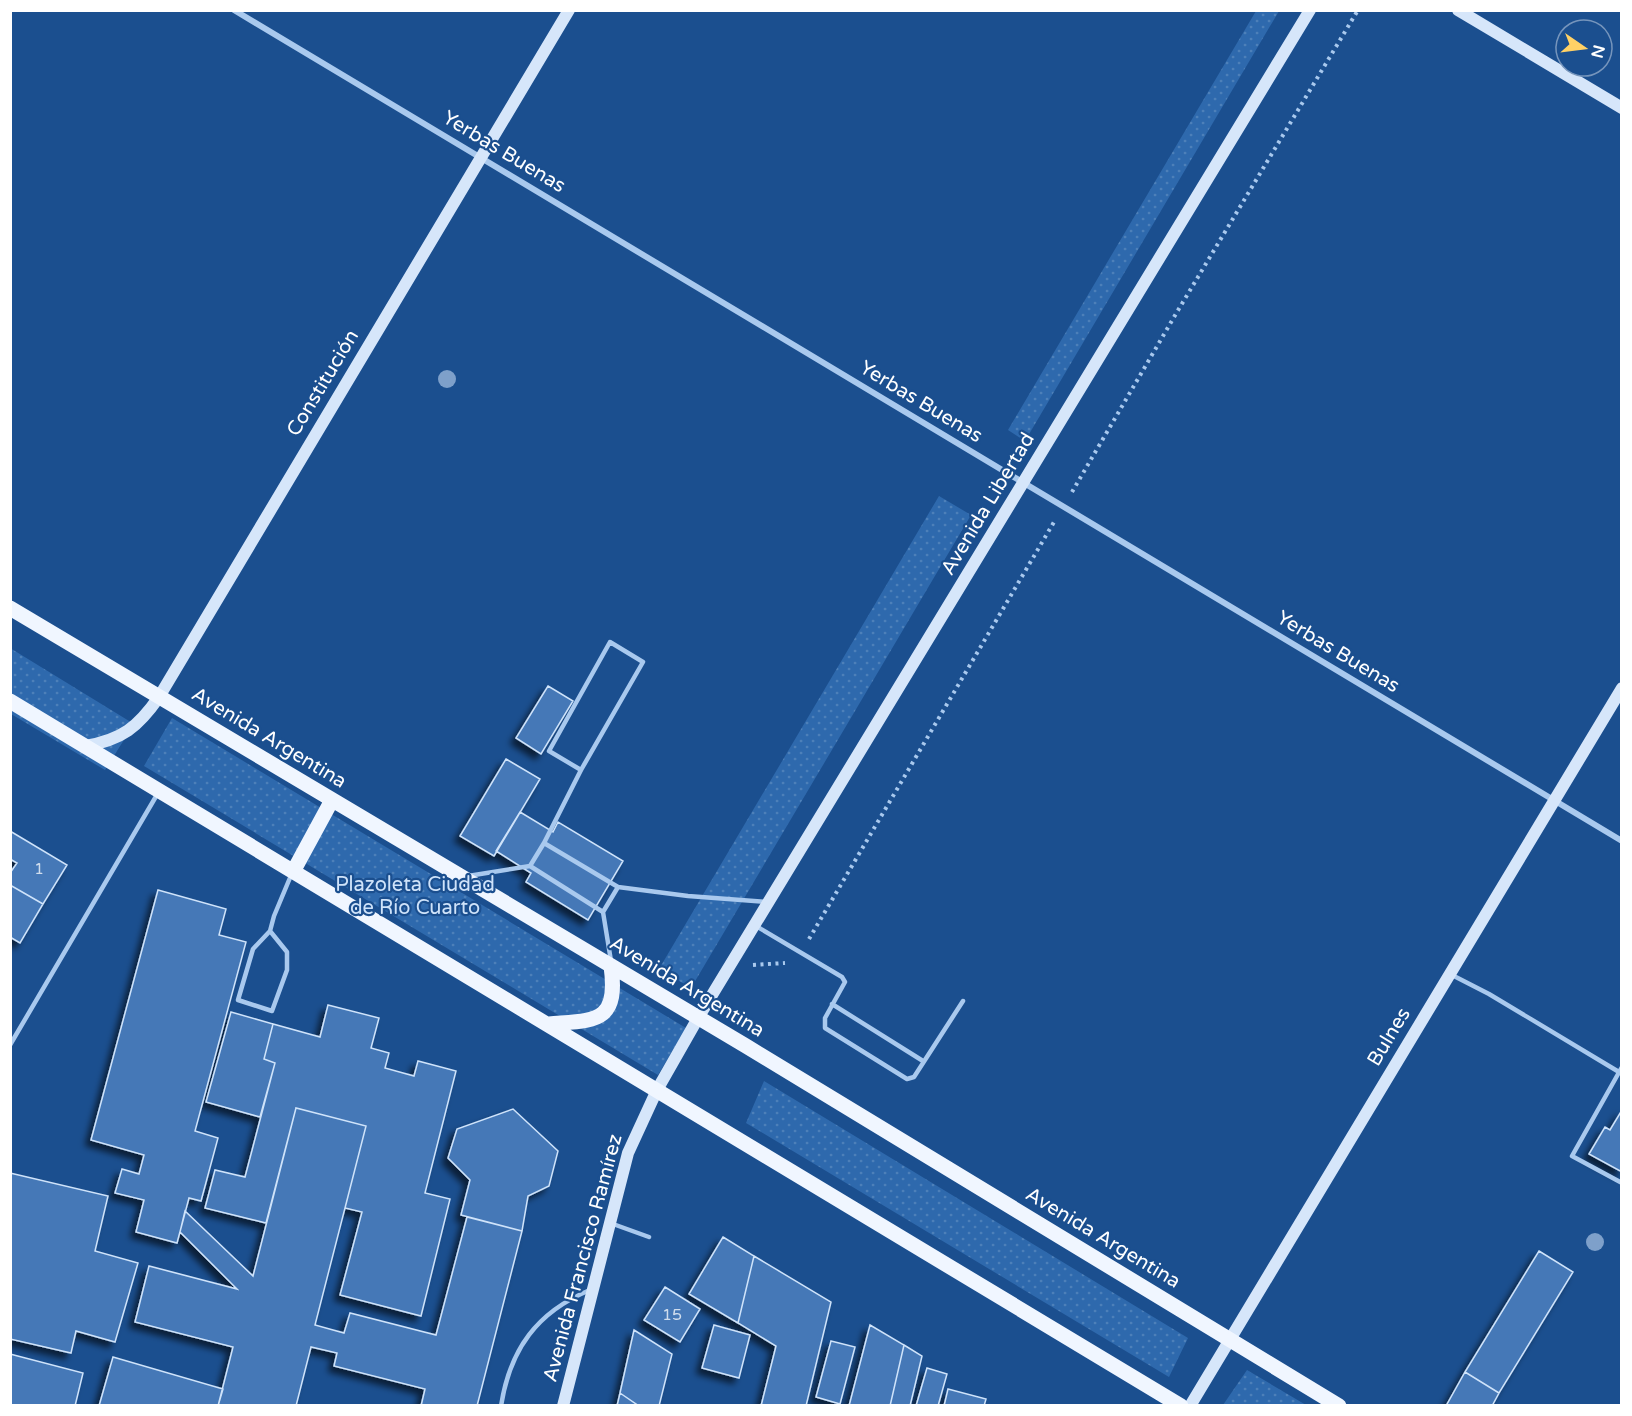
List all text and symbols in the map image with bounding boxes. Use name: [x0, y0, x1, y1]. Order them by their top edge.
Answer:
north arrow: [1554, 18, 1614, 78]
text: N: [1586, 43, 1609, 60]
street label: Yerbas Buenas: [438, 106, 570, 198]
street label: Constitución: [282, 325, 364, 441]
street label: Yerbas Buenas: [855, 356, 987, 448]
street label: Avenida Libertad: [936, 428, 1040, 580]
street label: Yerbas Buenas: [1272, 606, 1404, 698]
street label: Avenida Argentina: [187, 682, 351, 794]
house number: 1: [34, 859, 44, 879]
park label: Plazoleta Ciudad de Río Cuarto: [335, 873, 495, 920]
street label: Avenida Argentina: [605, 931, 769, 1043]
street label: Bulnes: [1362, 1003, 1416, 1071]
street label: Avenida Francisco Ramírez: [538, 1131, 628, 1385]
street label: Avenida Argentina: [1021, 1182, 1185, 1294]
house number: 15: [662, 1305, 682, 1325]

